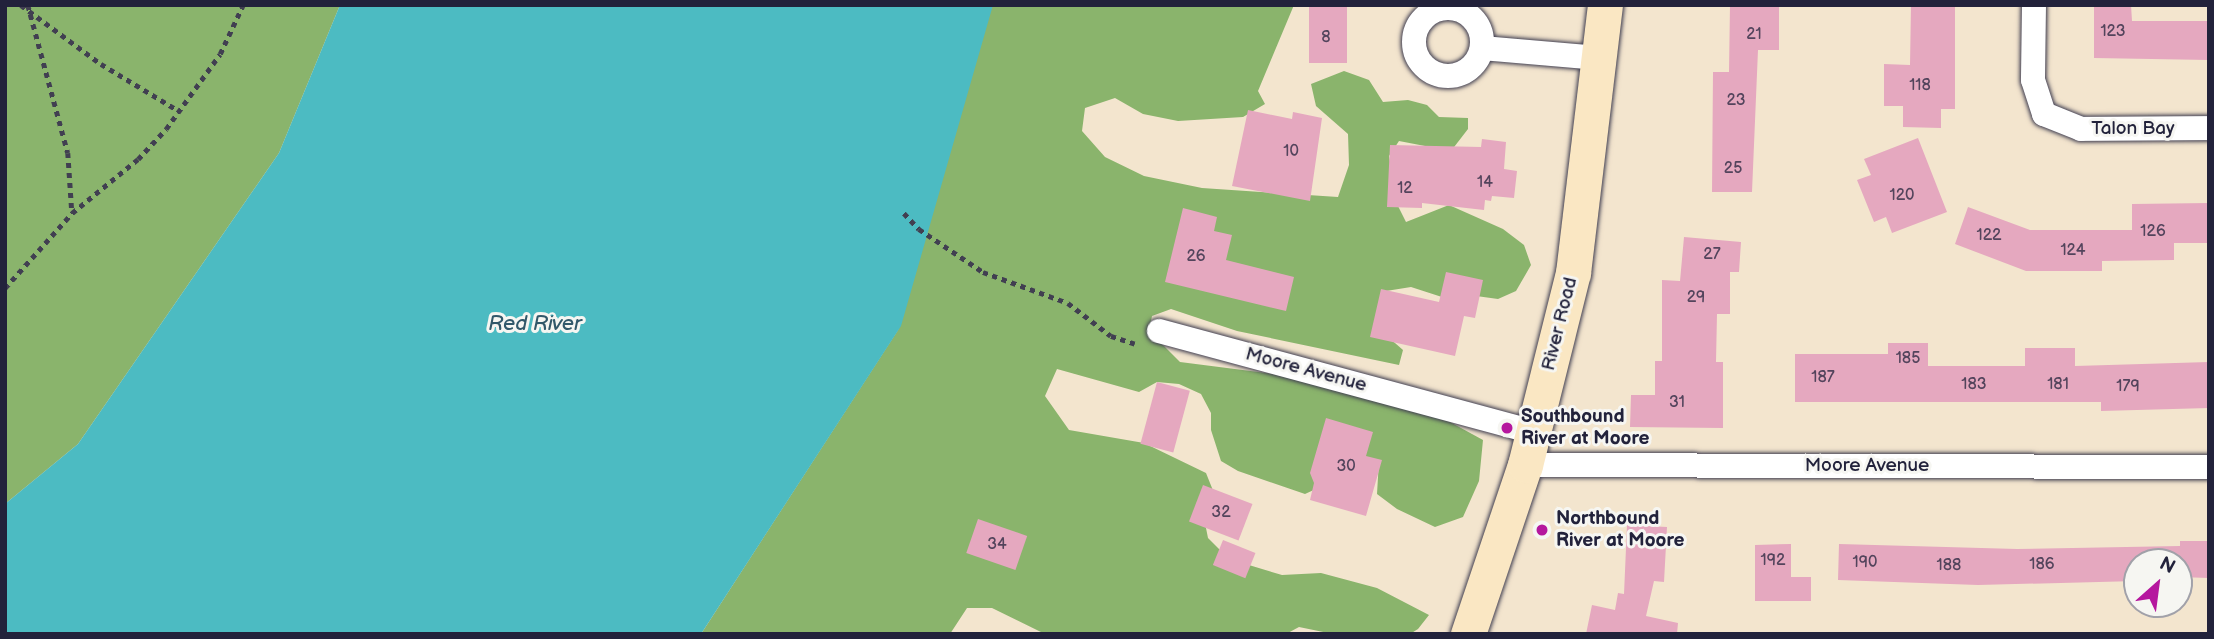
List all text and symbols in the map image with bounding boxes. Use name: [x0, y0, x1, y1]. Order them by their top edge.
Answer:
house number: 123: [2100, 22, 2126, 42]
house number: 21: [1746, 25, 1762, 45]
house number: 8: [1321, 28, 1331, 48]
house number: 118: [1909, 76, 1931, 96]
house number: 23: [1727, 91, 1745, 111]
street label: Talon Bay: [2091, 118, 2175, 140]
house number: 10: [1283, 142, 1299, 162]
house number: 25: [1724, 159, 1742, 179]
house number: 14: [1477, 173, 1493, 193]
house number: 12: [1397, 179, 1413, 199]
house number: 120: [1889, 186, 1915, 206]
house number: 126: [2140, 222, 2166, 242]
house number: 122: [1976, 226, 2002, 246]
house number: 124: [2060, 241, 2086, 261]
house number: 27: [1703, 245, 1721, 265]
house number: 26: [1186, 247, 1206, 267]
street label: River Road: [1537, 275, 1583, 373]
house number: 29: [1687, 288, 1705, 308]
water label: Red River: [488, 311, 582, 337]
street label: Moore Avenue: [1243, 343, 1369, 397]
house number: 185: [1896, 349, 1920, 369]
house number: 187: [1811, 368, 1835, 388]
house number: 183: [1961, 375, 1987, 395]
house number: 181: [2047, 375, 2069, 395]
house number: 179: [2116, 377, 2140, 397]
house number: 31: [1669, 393, 1685, 413]
place label: Southbound River at Moore: [1521, 406, 1649, 450]
marker: Southbound River at Moore: [1499, 420, 1515, 436]
street label: Moore Avenue: [1805, 455, 1929, 477]
house number: 30: [1336, 457, 1356, 477]
house number: 32: [1211, 503, 1231, 523]
place label: Northbound River at Moore: [1556, 508, 1684, 552]
marker: Northbound River at Moore: [1534, 522, 1550, 538]
house number: 34: [987, 535, 1007, 555]
north arrow: [2123, 548, 2193, 618]
house number: 192: [1761, 551, 1785, 571]
text: N: [2155, 552, 2179, 579]
house number: 190: [1853, 553, 1877, 573]
house number: 186: [2029, 555, 2055, 575]
house number: 188: [1937, 556, 1961, 576]

